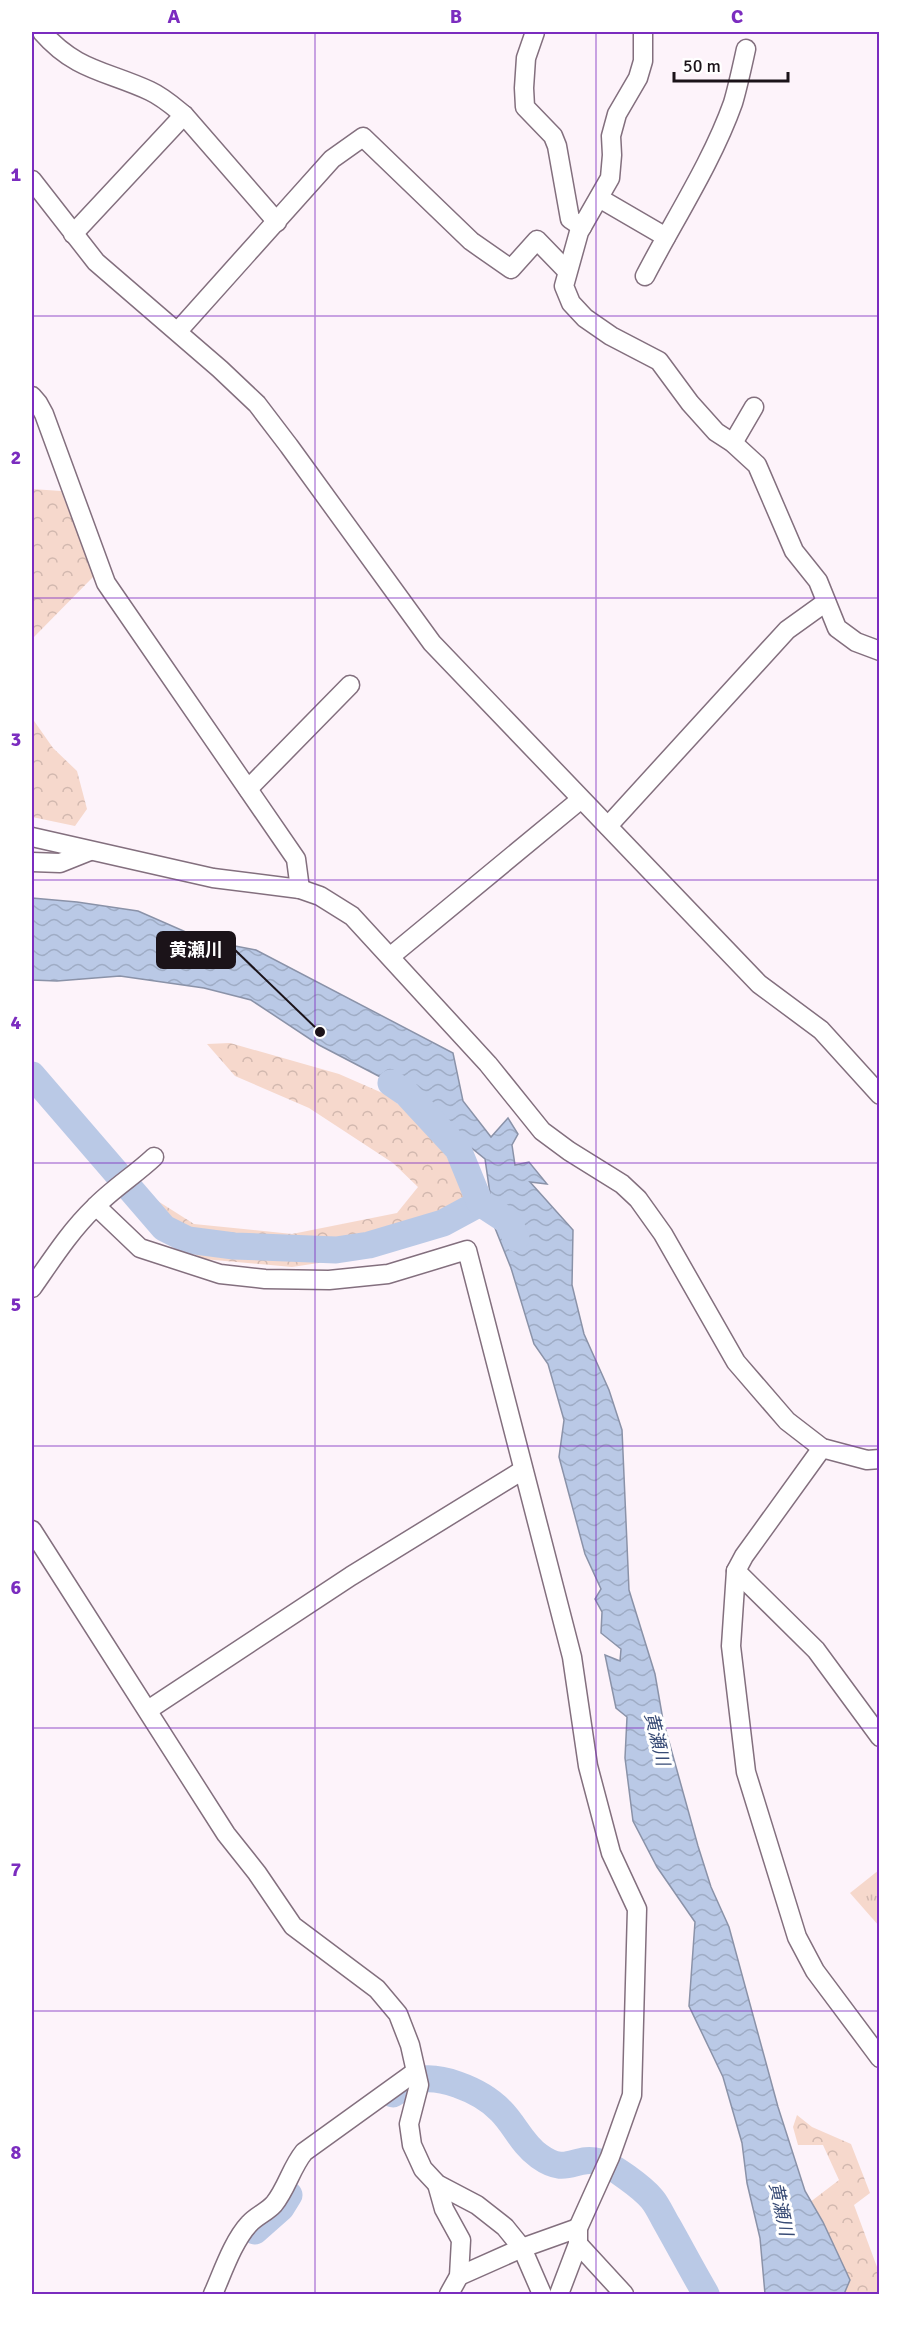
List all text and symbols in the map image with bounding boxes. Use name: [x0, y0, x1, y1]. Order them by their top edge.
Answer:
text: A: [168, 4, 181, 29]
text: B: [450, 4, 462, 29]
text: C: [731, 4, 743, 29]
scale bar: [674, 45, 788, 83]
text: 50 m: [683, 55, 721, 77]
text: 1: [11, 162, 22, 187]
text: 2: [11, 445, 21, 470]
text: 3: [11, 727, 21, 752]
callout: 黄瀬川: [157, 932, 235, 968]
text: 黄瀬川: [169, 939, 223, 961]
text: 4: [11, 1010, 22, 1035]
text: 5: [11, 1292, 21, 1317]
text: 6: [11, 1575, 22, 1600]
water label: 黄瀬川: [640, 1710, 675, 1770]
text: 7: [11, 1857, 22, 1882]
text: 8: [11, 2140, 22, 2165]
water label: 黄瀬川: [765, 2180, 798, 2240]

